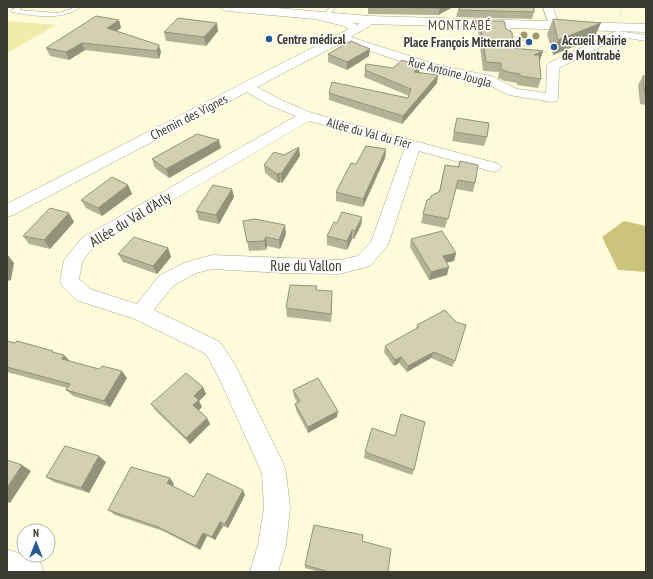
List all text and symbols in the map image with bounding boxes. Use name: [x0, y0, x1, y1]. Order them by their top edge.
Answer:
district label: MONTRABÉ: [428, 16, 492, 34]
place label: Centre médical: [277, 31, 347, 48]
place label: Accueil Mairie de Montrabé: [561, 32, 627, 64]
marker: Centre médical: [264, 34, 274, 44]
place label: Place François Mitterrand: [404, 34, 521, 51]
marker: Place François Mitterrand: [524, 37, 534, 47]
marker: Accueil Mairie de Montrabé: [549, 42, 559, 52]
street label: Rue Antoine Jougla: [407, 53, 493, 91]
street label: Chemin des Vignes: [147, 90, 231, 144]
street label: Allée du Val du Fier: [325, 114, 414, 153]
street label: Allée du Val d'Arly: [85, 187, 175, 251]
street label: Rue du Vallon: [270, 256, 342, 275]
north arrow: [16, 523, 56, 563]
text: N: [33, 526, 39, 540]

